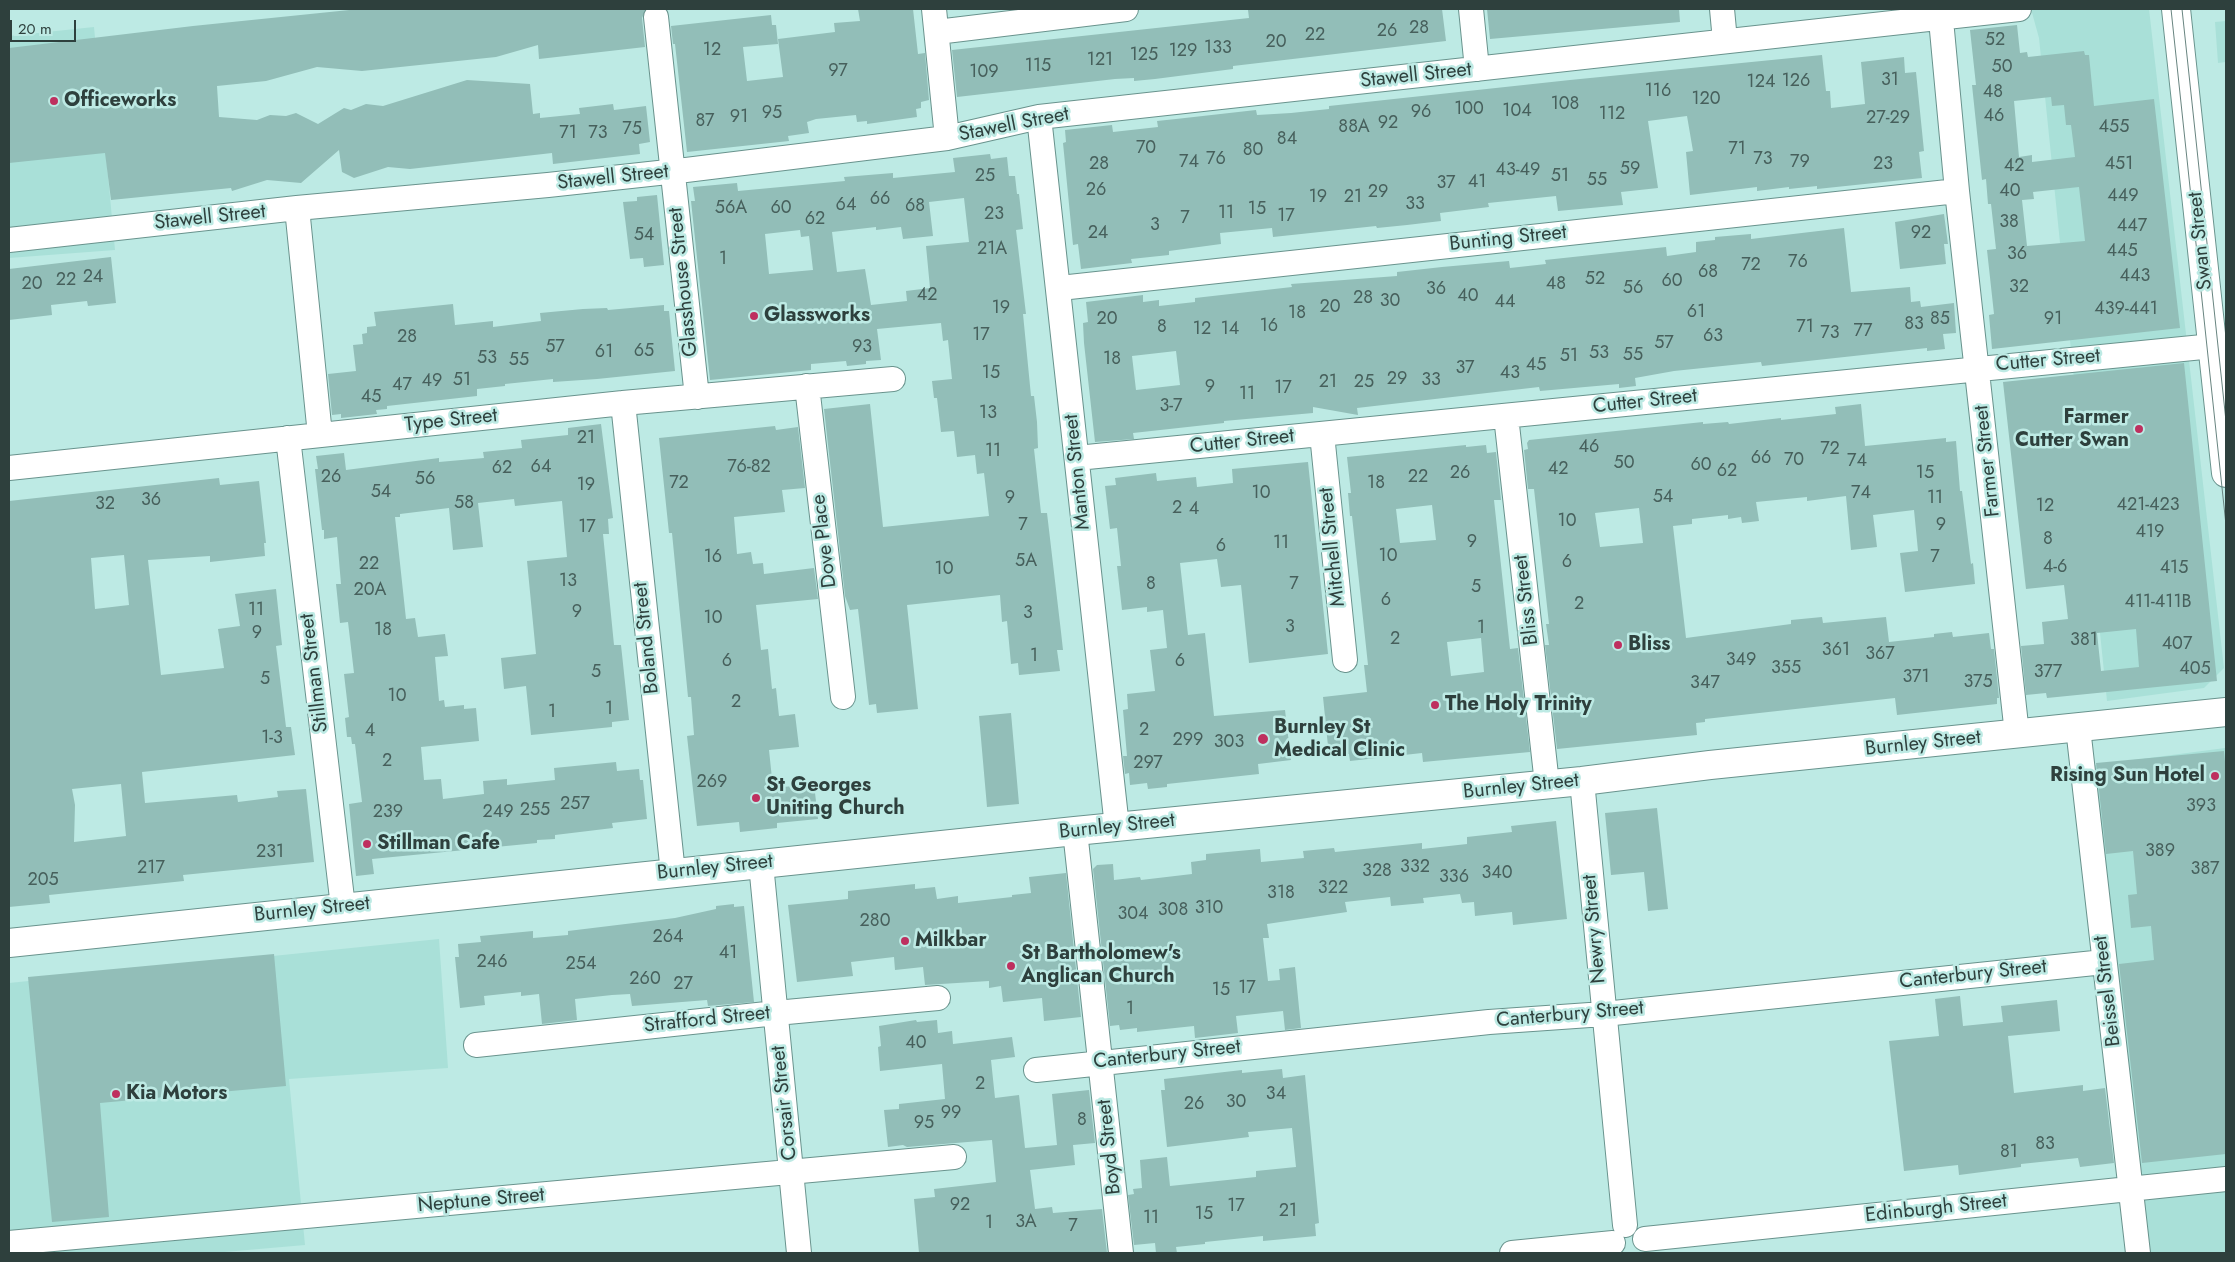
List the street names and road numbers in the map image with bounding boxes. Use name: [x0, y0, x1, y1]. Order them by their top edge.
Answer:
street label: Stawell Street: [1359, 58, 1473, 94]
street label: Stawell Street: [957, 103, 1071, 147]
street label: Stawell Street: [556, 160, 670, 196]
street label: Swan Street: [2184, 191, 2218, 291]
street label: Stawell Street: [153, 200, 267, 236]
street label: Glasshouse Street: [664, 206, 704, 358]
street label: Bunting Street: [1448, 221, 1568, 257]
street label: Cutter Street: [1995, 344, 2101, 378]
street label: Cutter Street: [1592, 385, 1698, 419]
street label: Type Street: [404, 404, 498, 438]
street label: Farmer Street: [1970, 404, 2006, 518]
street label: Manton Street: [1060, 413, 1096, 531]
street label: Cutter Street: [1189, 425, 1295, 459]
street label: Mitchell Street: [1315, 486, 1351, 608]
street label: Dove Place: [807, 493, 843, 589]
street label: Bliss Street: [1510, 553, 1544, 647]
street label: Boland Street: [629, 581, 665, 695]
street label: Stillman Street: [296, 612, 334, 734]
street label: Burnley Street: [1864, 726, 1982, 762]
street label: Burnley Street: [1462, 769, 1580, 805]
street label: Burnley Street: [1058, 809, 1176, 845]
street label: Burnley Street: [656, 850, 774, 886]
street label: Newry Street: [1578, 874, 1612, 984]
street label: Burnley Street: [253, 892, 371, 928]
street label: Beissel Street: [2089, 934, 2127, 1048]
street label: Canterbury Street: [1898, 955, 2048, 995]
street label: Canterbury Street: [1495, 997, 1645, 1033]
street label: Strafford Street: [643, 1001, 771, 1039]
street label: Canterbury Street: [1092, 1035, 1242, 1075]
street label: Corsair Street: [767, 1045, 803, 1161]
street label: Boyd Street: [1093, 1098, 1127, 1196]
street label: Neptune Street: [417, 1184, 545, 1218]
street label: Edinburgh Street: [1864, 1190, 2008, 1228]

